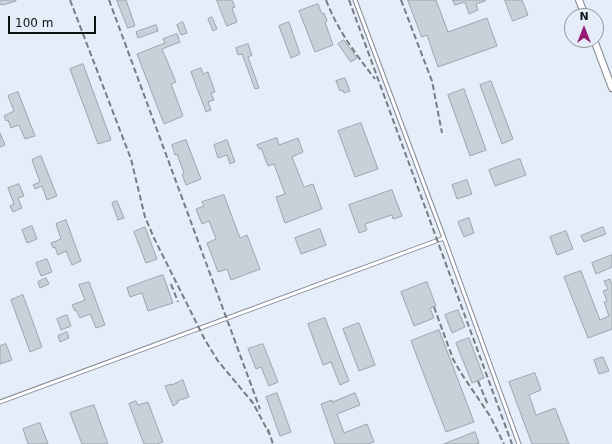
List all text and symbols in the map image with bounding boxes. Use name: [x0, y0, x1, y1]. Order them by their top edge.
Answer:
scale bar: [10, 8, 98, 34]
north arrow: [564, 8, 604, 48]
text: N: [579, 10, 589, 23]
text: 100 m: [15, 16, 53, 30]

